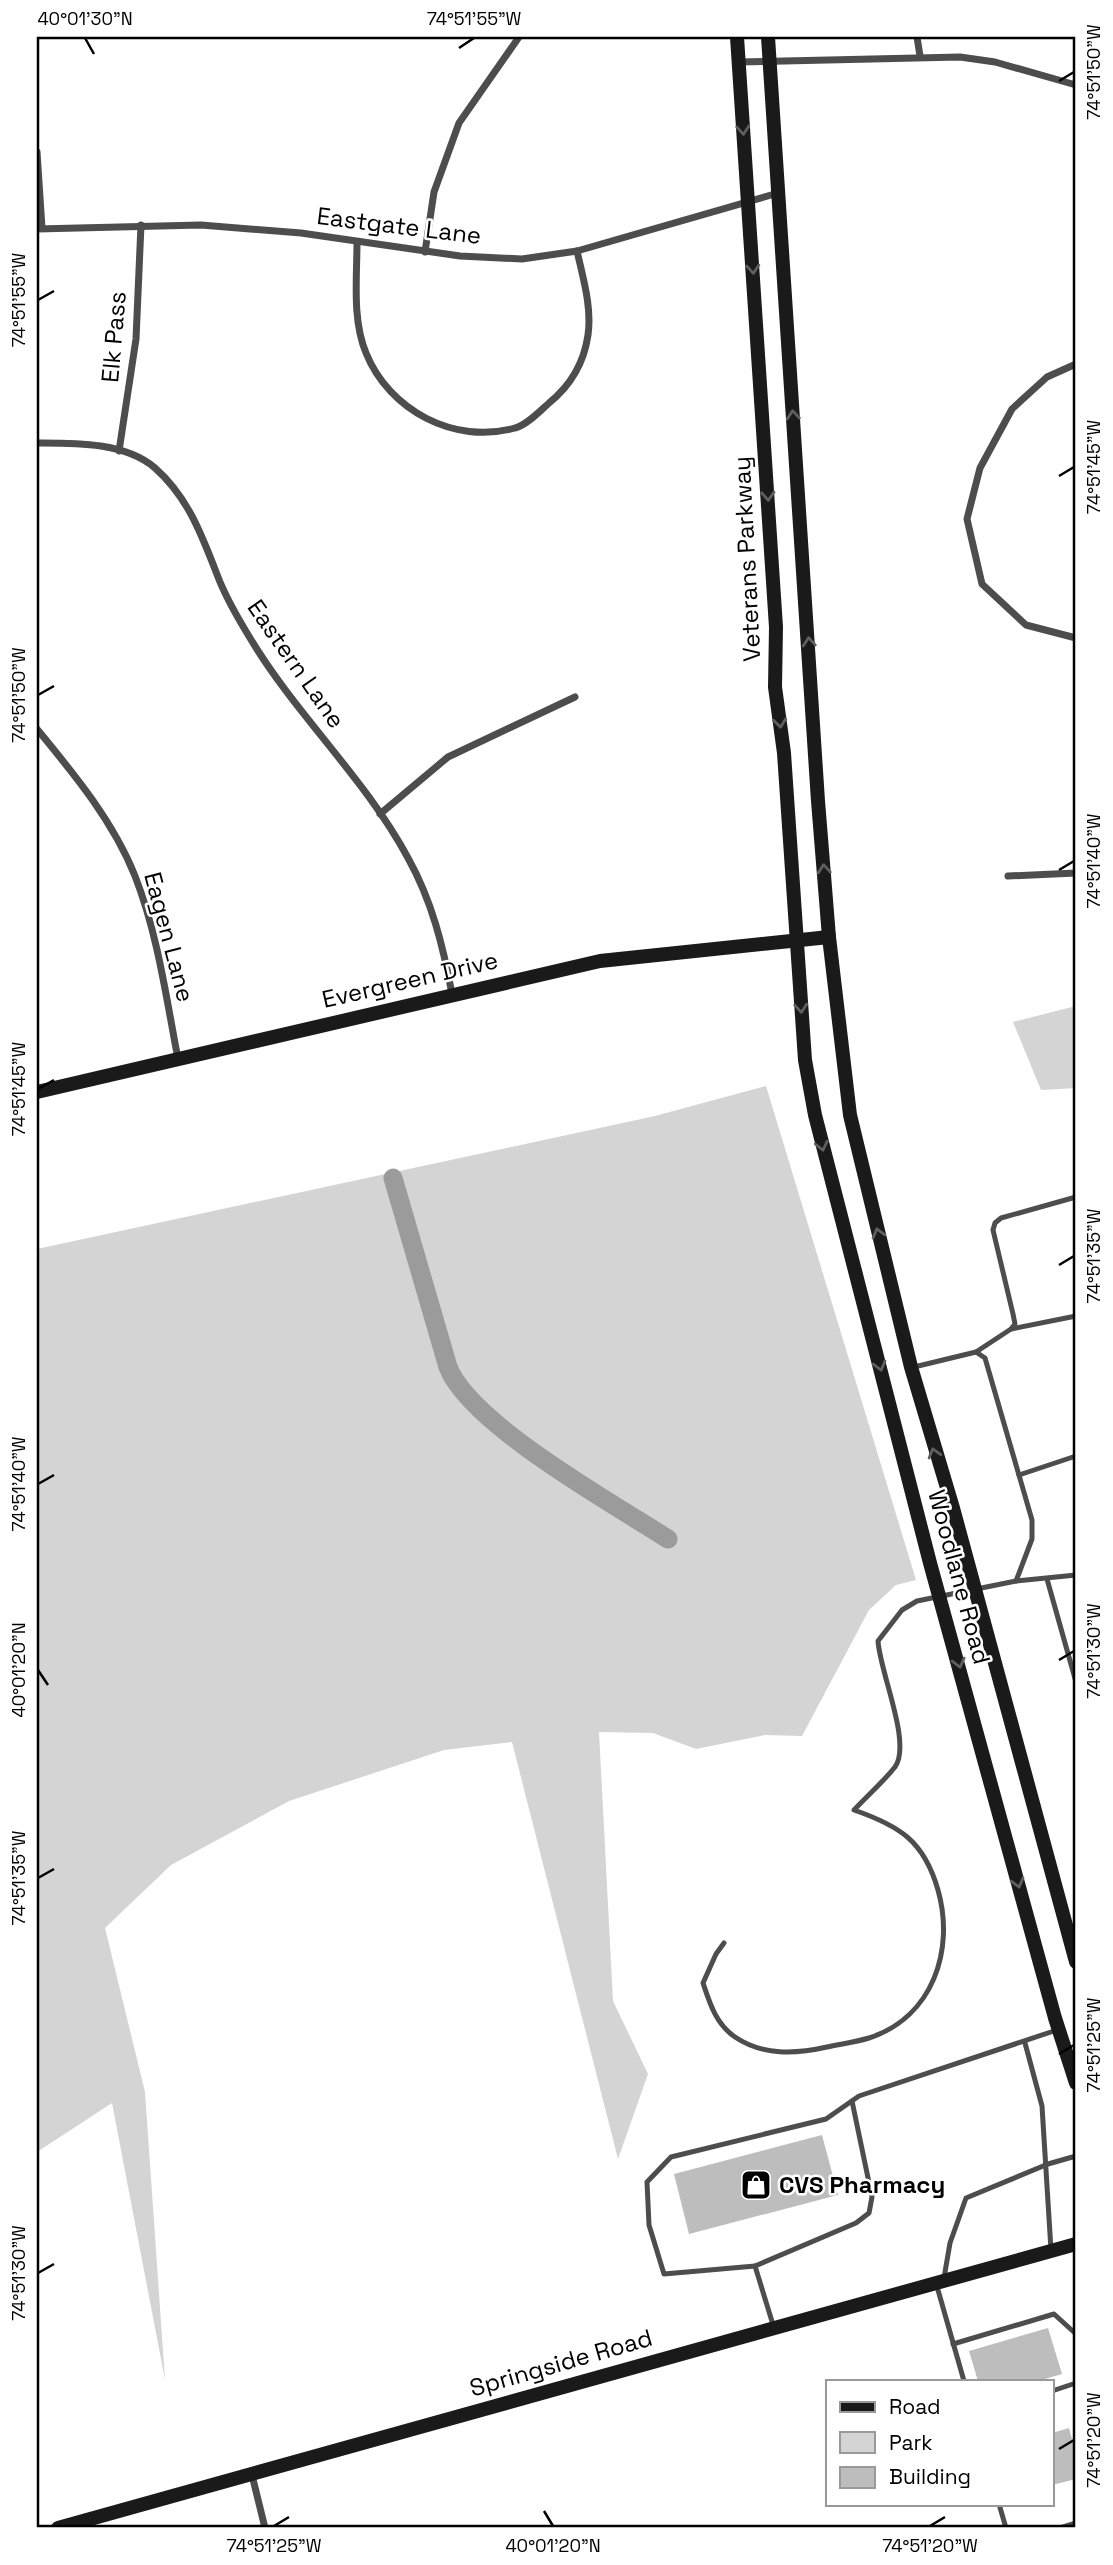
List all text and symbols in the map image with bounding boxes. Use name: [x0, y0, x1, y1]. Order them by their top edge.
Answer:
text: 40°01'30"N: [37, 7, 133, 30]
text: 74°51'55"W: [427, 7, 522, 30]
text: 74°51'50"W: [1082, 24, 1105, 120]
one-way arrow: [735, 125, 750, 136]
street label: Eastgate Lane: [315, 200, 483, 251]
text: 74°51'55"W: [7, 252, 30, 347]
one-way arrow: [746, 264, 761, 275]
street label: Elk Pass: [94, 290, 133, 384]
one-way arrow: [786, 409, 801, 420]
text: 74°51'45"W: [1082, 420, 1105, 514]
street label: Veterans Parkway: [726, 456, 767, 663]
one-way arrow: [760, 491, 775, 502]
street label: Eastern Lane: [241, 593, 352, 734]
one-way arrow: [802, 636, 817, 647]
text: 74°51'50"W: [7, 647, 30, 743]
one-way arrow: [772, 717, 787, 729]
text: 74°51'40"W: [1082, 813, 1105, 909]
one-way arrow: [817, 863, 832, 874]
street label: Eagen Lane: [137, 868, 202, 1005]
street label: Evergreen Drive: [319, 944, 501, 1015]
one-way arrow: [793, 1003, 808, 1014]
text: 74°51'45"W: [7, 1042, 30, 1136]
one-way arrow: [814, 1140, 829, 1152]
text: 74°51'35"W: [1082, 1208, 1105, 1303]
one-way arrow: [872, 1227, 886, 1239]
one-way arrow: [871, 1360, 886, 1372]
text: 74°51'40"W: [7, 1436, 30, 1532]
one-way arrow: [928, 1448, 943, 1460]
street label: Woodlane Road: [921, 1486, 998, 1668]
text: 74°51'30"W: [1082, 1603, 1105, 1699]
text: 40°01'20"N: [7, 1622, 30, 1718]
one-way arrow: [951, 1657, 965, 1669]
text: 74°51'35"W: [7, 1830, 30, 1925]
one-way arrow: [1010, 1877, 1024, 1889]
text: 74°51'25"W: [1082, 1997, 1105, 2092]
shop icon: CVS Pharmacy: [739, 2168, 773, 2202]
place label: CVS Pharmacy: [779, 2169, 945, 2200]
text: 74°51'30"W: [7, 2225, 30, 2321]
street label: Springside Road: [466, 2322, 656, 2403]
legend: [826, 2380, 1054, 2506]
text: 74°51'20"W: [1082, 2392, 1105, 2488]
text: Road: [889, 2393, 941, 2420]
text: Park: [889, 2429, 933, 2456]
text: Building: [889, 2463, 971, 2490]
text: 74°51'25"W: [227, 2534, 322, 2557]
text: 40°01'20"N: [505, 2534, 601, 2557]
text: 74°51'20"W: [882, 2534, 978, 2557]

